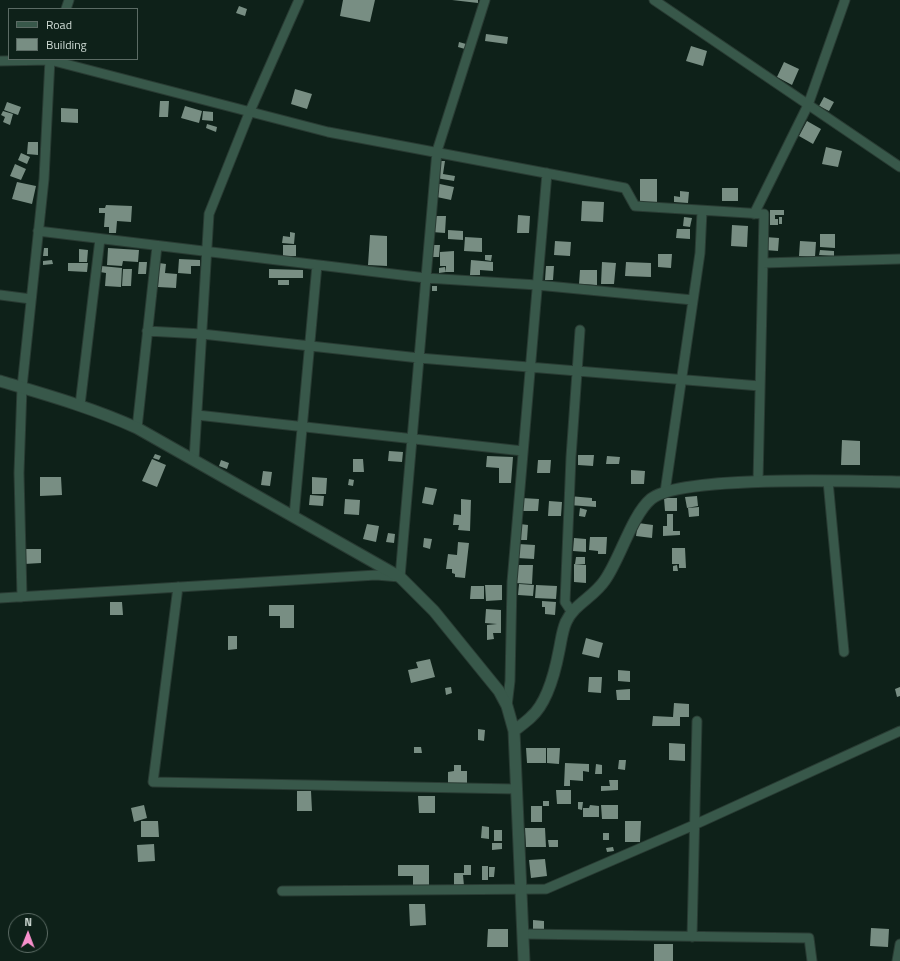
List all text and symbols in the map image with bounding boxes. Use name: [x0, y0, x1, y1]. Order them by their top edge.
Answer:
legend: [8, 8, 138, 60]
text: Road: [46, 15, 72, 34]
text: Building: [46, 35, 87, 54]
north arrow: [8, 913, 48, 953]
text: N: [24, 914, 32, 930]

